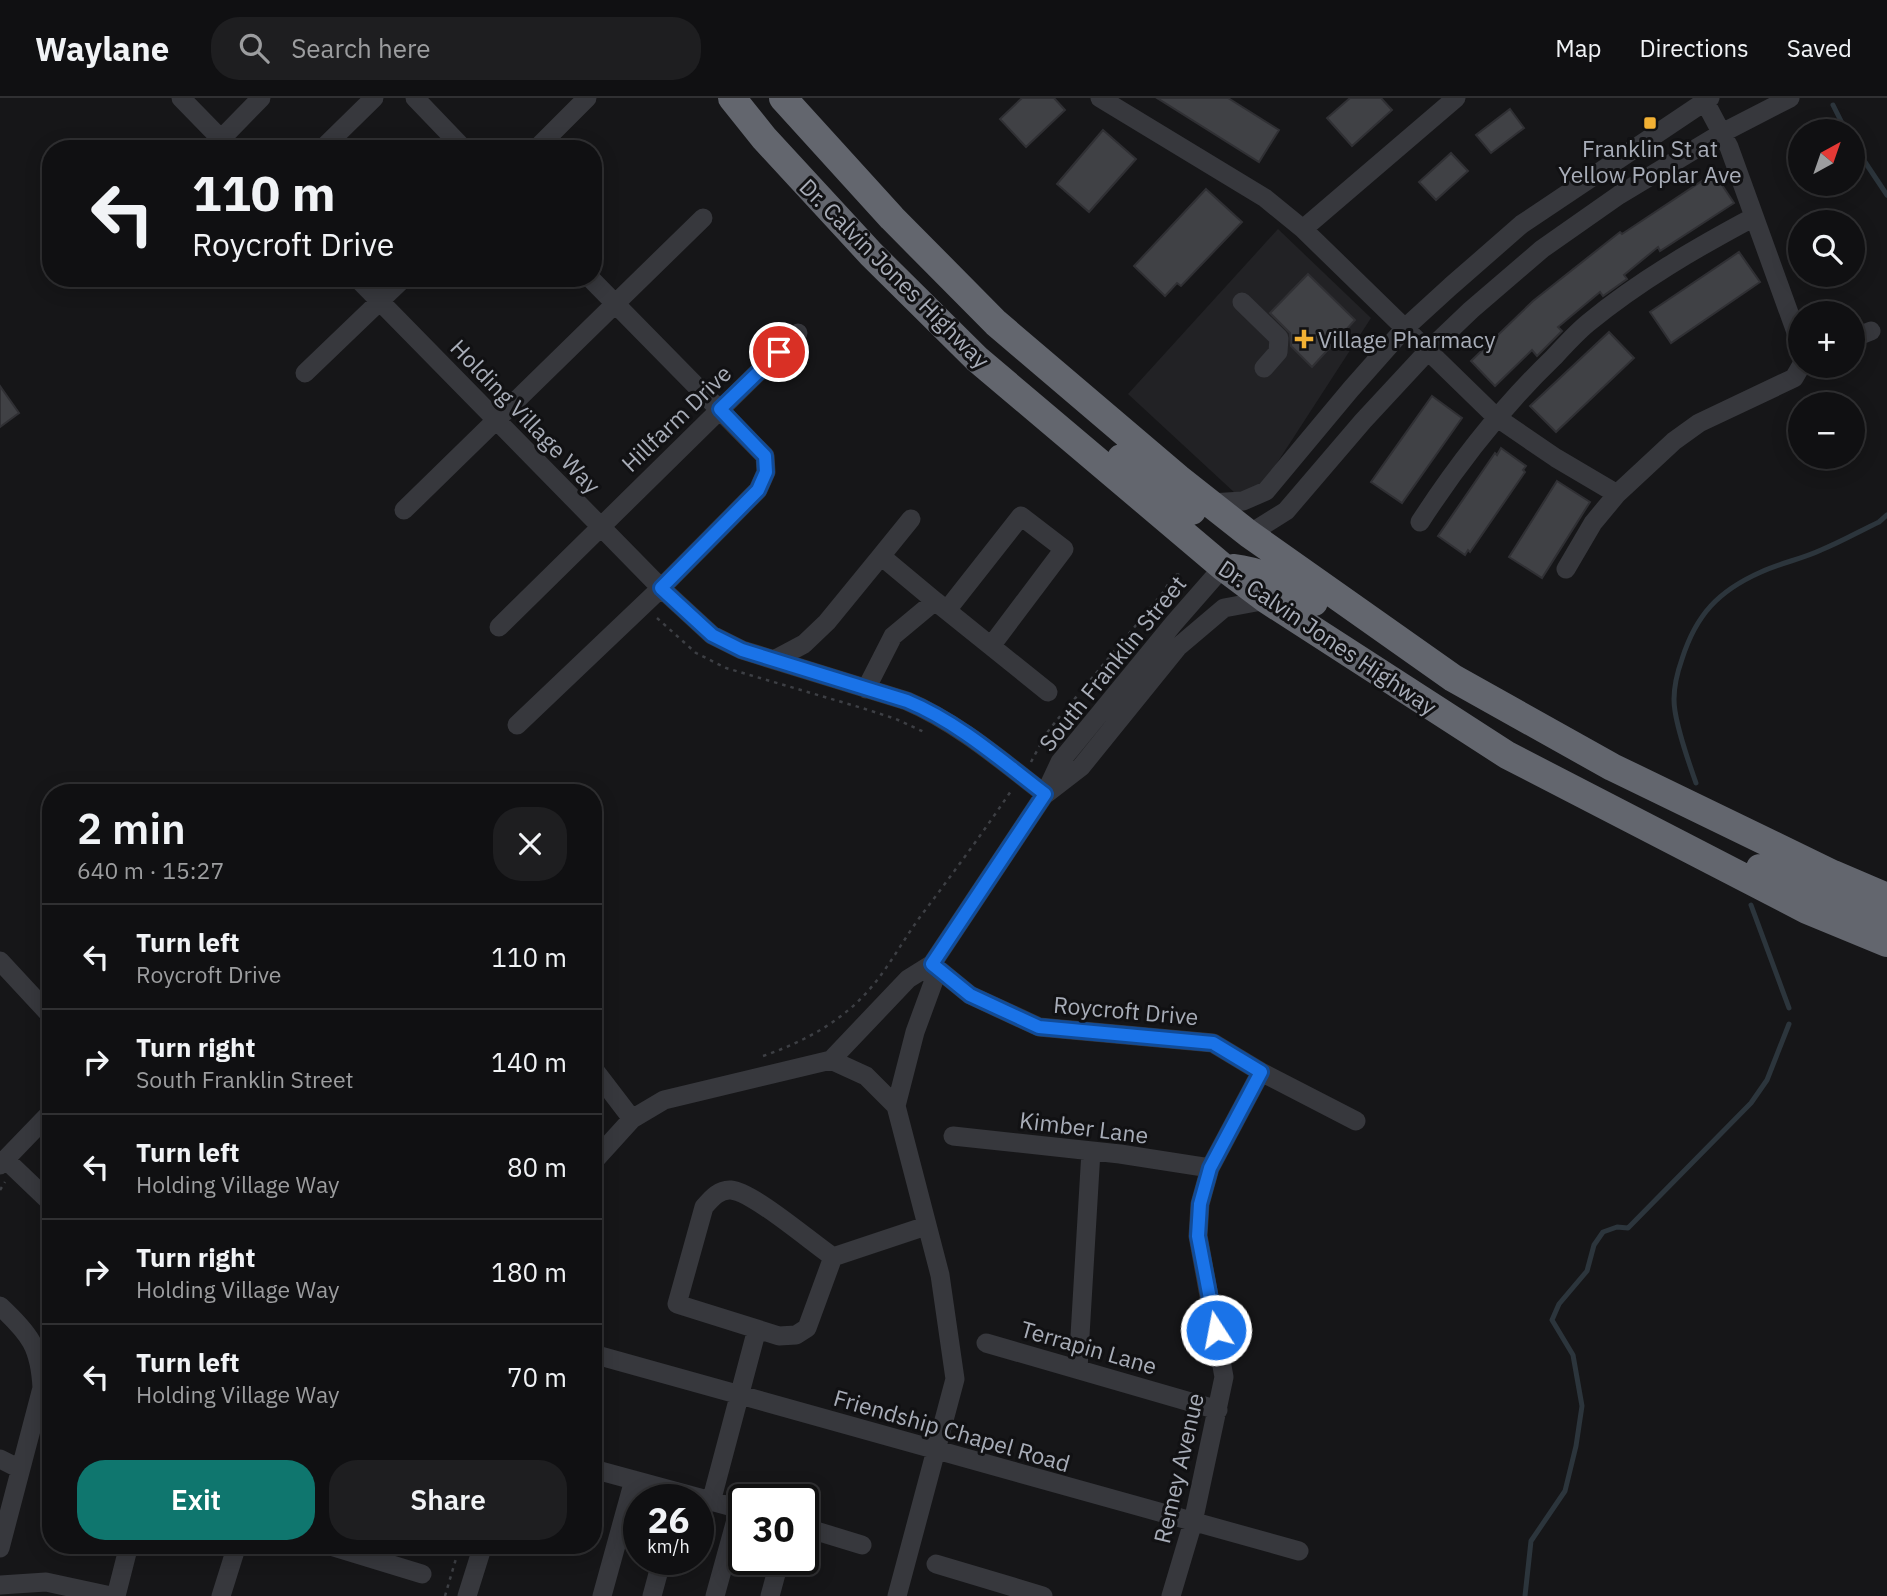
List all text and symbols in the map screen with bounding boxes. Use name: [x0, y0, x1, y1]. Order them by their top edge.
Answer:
search box: [211, 17, 701, 80]
text: Waylane: [35, 27, 169, 70]
icon: search: [235, 29, 273, 67]
text: Search here: [291, 31, 431, 65]
text: Map: [1555, 32, 1601, 64]
text: Directions: [1639, 32, 1749, 64]
text: Saved: [1787, 32, 1852, 64]
marker: Franklin St at Yellow Poplar Ave: [1642, 115, 1658, 131]
north arrow: [1788, 119, 1866, 196]
map controls: [1788, 119, 1865, 469]
place label: Franklin St at Yellow Poplar Ave: [1558, 133, 1742, 189]
text: 110 m: [192, 161, 336, 224]
icon: left: [77, 168, 168, 259]
street label: Dr. Calvin Jones Highway: [794, 172, 997, 375]
button: search: [1788, 210, 1865, 287]
text: Roycroft Drive: [192, 223, 394, 265]
button: +: [1788, 301, 1865, 378]
pin: [749, 322, 809, 382]
place label: Village Pharmacy: [1318, 324, 1496, 354]
marker: Village Pharmacy: [1296, 331, 1312, 347]
street label: Holding Village Way: [445, 332, 608, 500]
icon: arrive: [760, 333, 798, 371]
street label: Hillfarm Drive: [615, 358, 737, 478]
button: −: [1788, 392, 1865, 469]
street label: Dr. Calvin Jones Highway: [1213, 553, 1443, 722]
street label: South Franklin Street: [1032, 569, 1192, 757]
text: 2 min: [77, 801, 186, 856]
button: close: [493, 807, 567, 881]
text: 640 m · 15:27: [77, 855, 224, 885]
text: Turn left: [136, 925, 239, 959]
icon: left: [77, 938, 115, 976]
text: 110 m: [491, 940, 567, 974]
text: Roycroft Drive: [136, 959, 281, 989]
street label: Roycroft Drive: [1052, 989, 1200, 1031]
text: Turn right: [136, 1030, 255, 1064]
icon: right: [77, 1043, 115, 1081]
text: 140 m: [491, 1045, 567, 1079]
text: South Franklin Street: [136, 1064, 354, 1094]
street label: Kimber Lane: [1018, 1104, 1150, 1150]
text: Turn left: [136, 1135, 239, 1169]
icon: left: [77, 1148, 115, 1186]
text: 80 m: [507, 1150, 567, 1184]
text: Holding Village Way: [136, 1169, 340, 1199]
text: Turn right: [136, 1240, 255, 1274]
icon: right: [77, 1253, 115, 1291]
text: 180 m: [491, 1255, 567, 1289]
text: Holding Village Way: [136, 1274, 340, 1304]
position arrow: [1179, 1293, 1253, 1367]
street label: Terrapin Lane: [1017, 1313, 1161, 1381]
text: Turn left: [136, 1345, 239, 1379]
icon: left: [77, 1358, 115, 1396]
text: 70 m: [507, 1360, 567, 1394]
text: Holding Village Way: [136, 1379, 340, 1409]
street label: Friendship Chapel Road: [830, 1382, 1074, 1478]
street label: Remey Avenue: [1146, 1390, 1210, 1546]
button: Exit: [77, 1460, 315, 1540]
button: Share: [329, 1460, 567, 1540]
speed limit sign: 30: [728, 1484, 819, 1575]
text: 26: [647, 1497, 690, 1543]
text: km/h: [647, 1535, 690, 1558]

